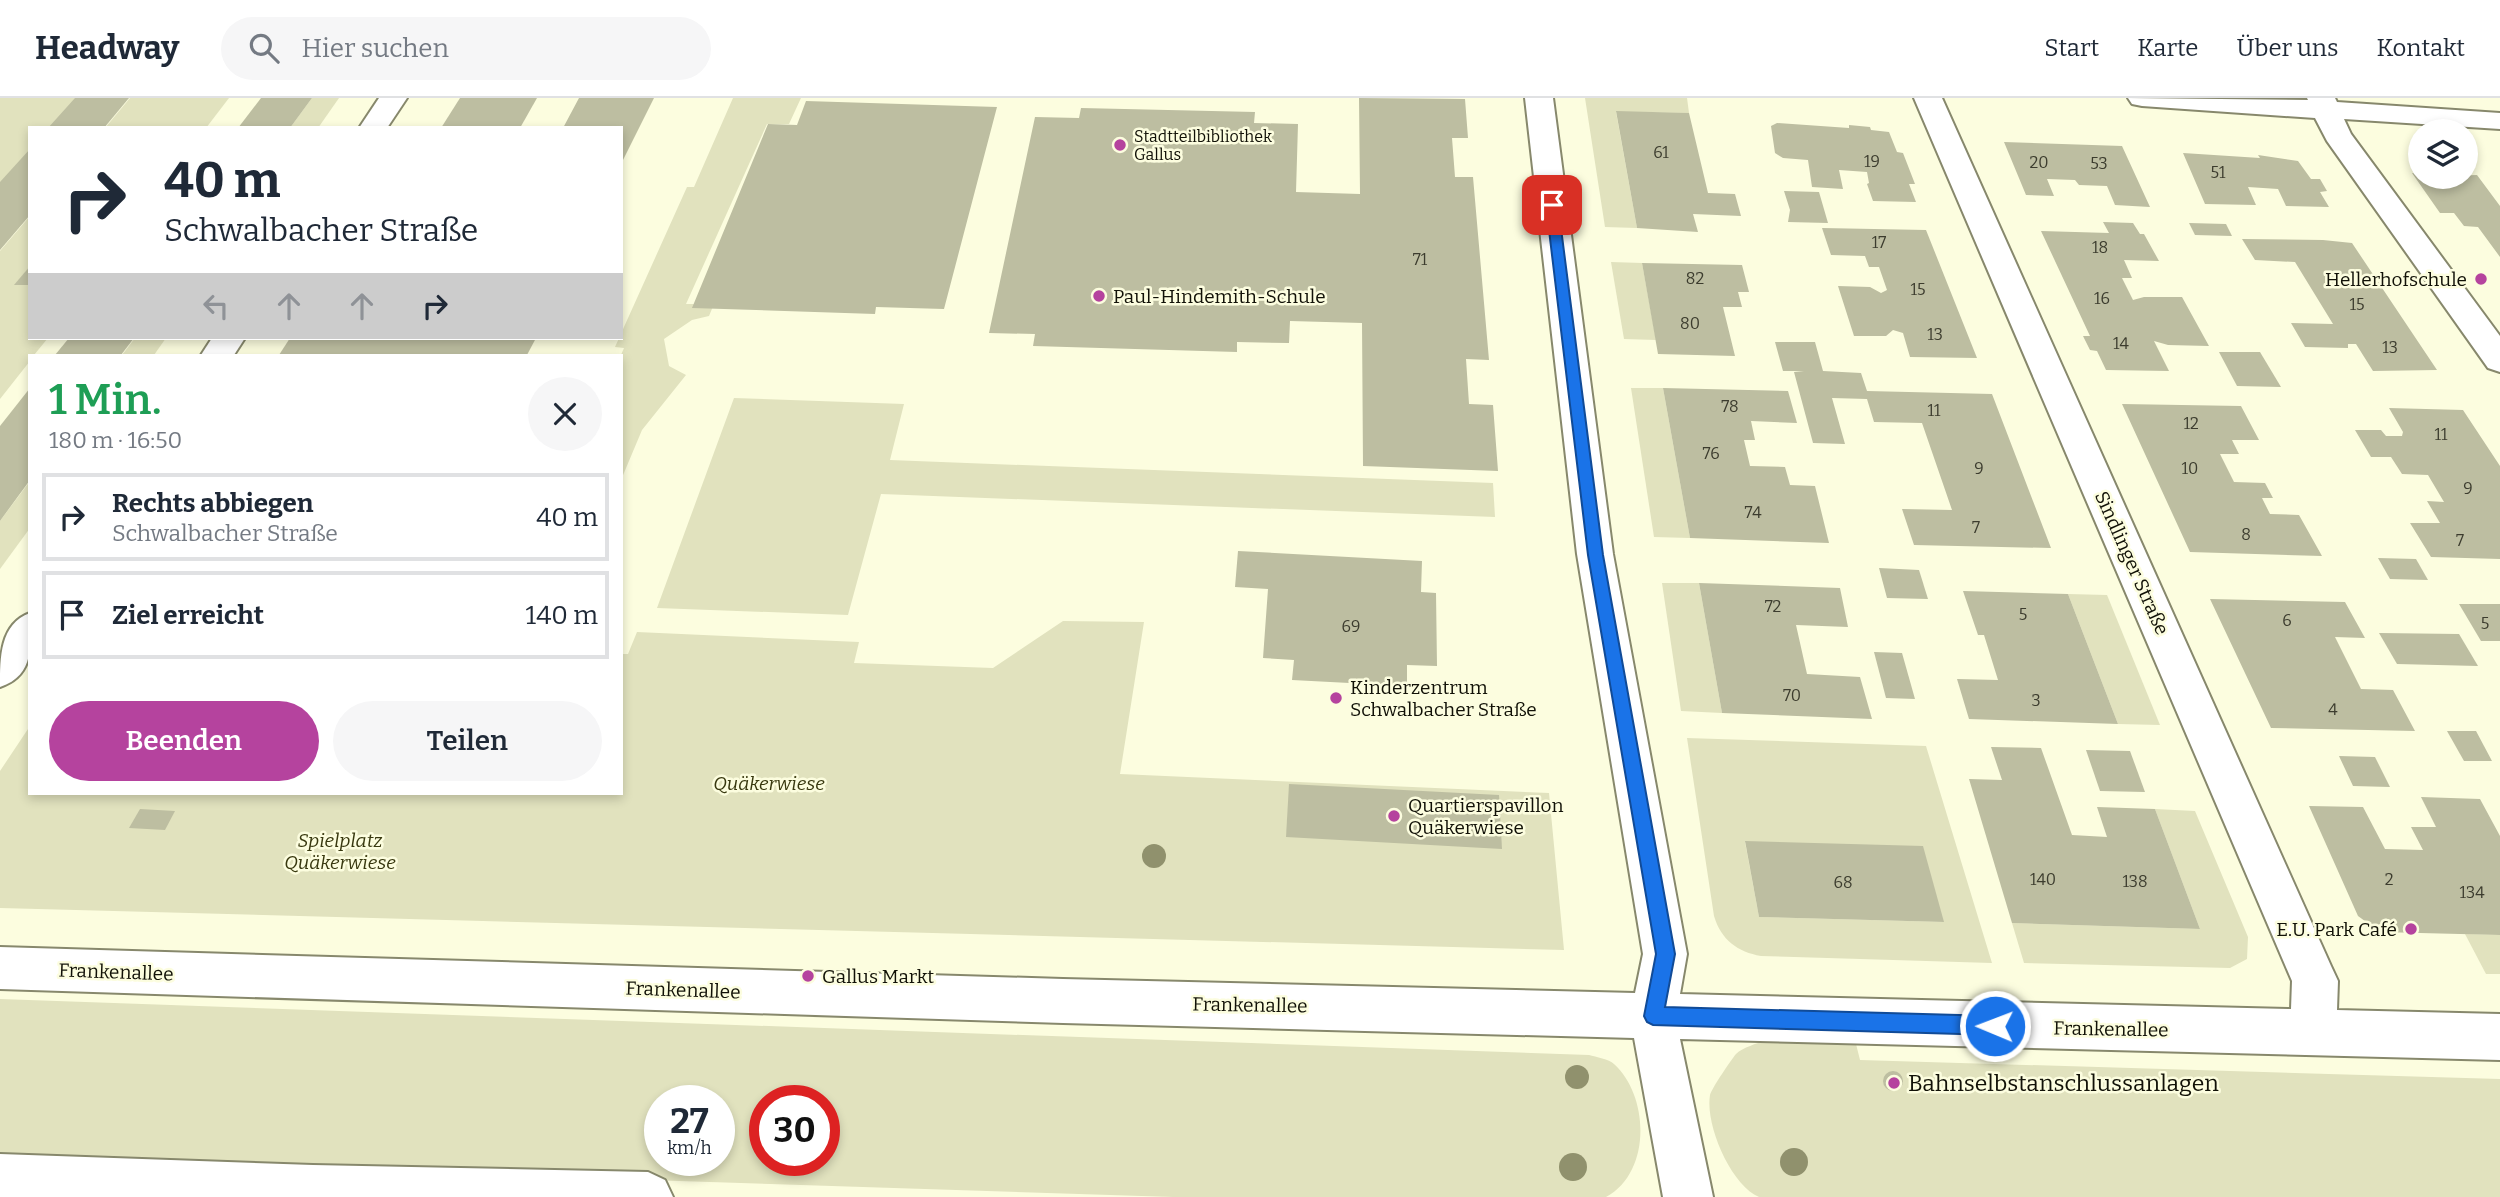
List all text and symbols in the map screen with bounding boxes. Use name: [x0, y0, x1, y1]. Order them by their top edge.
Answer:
search box: [221, 17, 711, 80]
text: Headway: [35, 28, 179, 68]
icon: search: [245, 29, 283, 67]
text: Hier suchen: [301, 33, 449, 64]
text: Start: [2044, 34, 2099, 62]
text: Karte: [2137, 34, 2199, 62]
text: Über uns: [2237, 34, 2339, 62]
text: Kontakt: [2377, 34, 2465, 62]
map controls: [2408, 119, 2478, 189]
button: layers: [2408, 119, 2478, 189]
place label: Stadtteilbibliothek Gallus: [1134, 127, 1272, 164]
marker: Stadtteilbibliothek Gallus: [1112, 137, 1128, 153]
house number: 61: [1653, 143, 1669, 162]
text: 40 m: [164, 151, 281, 210]
house number: 19: [1864, 152, 1880, 171]
house number: 20: [2030, 153, 2048, 172]
icon: right: [49, 154, 140, 245]
house number: 53: [2090, 154, 2108, 173]
house number: 51: [2211, 163, 2226, 182]
pin: [1522, 175, 1582, 235]
icon: arrive: [1533, 186, 1571, 224]
text: Schwalbacher Straße: [164, 211, 478, 249]
house number: 17: [1872, 233, 1886, 252]
house number: 18: [2092, 238, 2108, 257]
house number: 71: [1413, 250, 1428, 269]
place label: Hellerhofschule: [2325, 268, 2467, 291]
house number: 82: [1686, 269, 1704, 288]
marker: Hellerhofschule: [2473, 271, 2489, 287]
house number: 15: [1910, 280, 1926, 299]
place label: Paul-Hindemith-Schule: [1113, 285, 1326, 308]
icon: left: [197, 287, 235, 325]
icon: ahead: [270, 287, 308, 325]
icon: ahead: [343, 287, 381, 325]
icon: right: [416, 287, 454, 325]
marker: Paul-Hindemith-Schule: [1091, 288, 1107, 304]
house number: 16: [2094, 289, 2110, 308]
house number: 15: [2349, 295, 2365, 314]
house number: 80: [1680, 314, 1700, 333]
house number: 13: [1927, 325, 1943, 344]
house number: 14: [2113, 334, 2130, 353]
house number: 13: [2382, 338, 2398, 357]
text: 1 Min.: [49, 375, 161, 425]
button: close: [528, 377, 602, 451]
house number: 78: [1721, 397, 1739, 416]
house number: 11: [1928, 401, 1941, 420]
house number: 12: [2183, 414, 2199, 433]
house number: 11: [2435, 425, 2448, 444]
text: 180 m · 16:50: [49, 426, 182, 454]
house number: 76: [1702, 444, 1720, 463]
house number: 9: [1974, 459, 1984, 478]
house number: 10: [2182, 459, 2198, 478]
house number: 9: [2463, 479, 2473, 498]
text: Rechts abbiegen: [112, 488, 314, 519]
street label: Sindlinger Straße: [2090, 488, 2174, 638]
icon: right: [53, 498, 91, 536]
text: 40 m: [536, 502, 598, 533]
house number: 74: [1744, 503, 1762, 522]
house number: 7: [1972, 518, 1980, 537]
text: Schwalbacher Straße: [112, 519, 338, 547]
house number: 8: [2241, 525, 2251, 544]
house number: 7: [2456, 531, 2464, 550]
icon: arrive: [53, 596, 91, 634]
house number: 72: [1765, 597, 1781, 616]
text: Ziel erreicht: [112, 600, 264, 631]
text: 140 m: [526, 600, 598, 631]
house number: 5: [2019, 605, 2027, 624]
house number: 6: [2282, 611, 2292, 630]
house number: 5: [2481, 614, 2489, 633]
house number: 69: [1342, 617, 1360, 636]
place label: Kinderzentrum Schwalbacher Straße: [1350, 676, 1537, 721]
house number: 70: [1783, 686, 1801, 705]
marker: Kinderzentrum Schwalbacher Straße: [1328, 690, 1344, 706]
house number: 3: [2031, 691, 2041, 710]
house number: 4: [2328, 700, 2338, 719]
button: Beenden: [49, 701, 319, 781]
button: Teilen: [333, 701, 602, 781]
park label: Quäkerwiese: [713, 772, 825, 795]
place label: Quartierspavillon Quäkerwiese: [1408, 794, 1564, 839]
marker: Quartierspavillon Quäkerwiese: [1386, 808, 1402, 824]
park label: Spielplatz Quäkerwiese: [284, 829, 396, 874]
house number: 140: [2030, 870, 2056, 889]
house number: 2: [2385, 870, 2393, 889]
house number: 138: [2122, 872, 2148, 891]
house number: 68: [1833, 873, 1853, 892]
house number: 134: [2460, 883, 2485, 902]
place label: E.U. Park Café: [2276, 918, 2397, 941]
marker: E.U. Park Café: [2403, 921, 2419, 937]
street label: Frankenallee: [58, 958, 174, 986]
place label: Gallus Markt: [822, 965, 934, 988]
marker: Gallus Markt: [800, 968, 816, 984]
street label: Frankenallee: [625, 976, 741, 1004]
position arrow: [1958, 989, 2032, 1063]
street label: Frankenallee: [1192, 992, 1308, 1018]
street label: Frankenallee: [2053, 1016, 2169, 1042]
place label: Bahnselbstanschlussanlagen: [1908, 1069, 2219, 1097]
marker: Bahnselbstanschlussanlagen: [1886, 1075, 1902, 1091]
speed limit sign: 30: [749, 1085, 840, 1176]
text: 27: [670, 1100, 709, 1142]
text: km/h: [667, 1137, 712, 1159]

